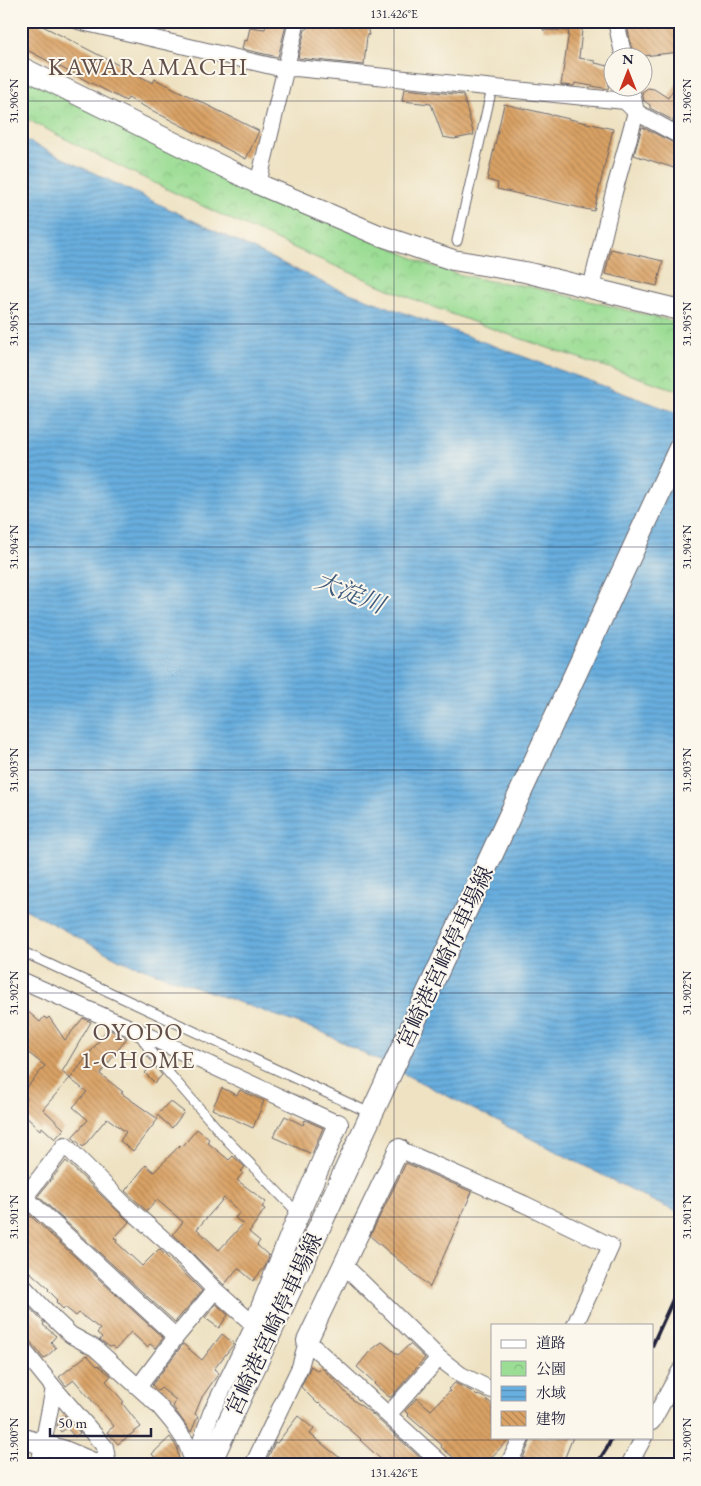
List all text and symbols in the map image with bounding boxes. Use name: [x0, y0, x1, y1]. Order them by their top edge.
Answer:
text: 131.426°E: [370, 6, 418, 22]
north arrow: [604, 48, 654, 98]
district label: KAWARAMACHI: [48, 50, 248, 82]
text: N: [622, 50, 634, 68]
text: 31.906°N: [6, 78, 22, 123]
text: 31.906°N: [679, 78, 695, 123]
text: 31.905°N: [6, 301, 22, 346]
text: 31.905°N: [679, 301, 695, 346]
text: 31.904°N: [6, 524, 22, 569]
text: 31.904°N: [679, 524, 695, 569]
water label: 大淀川: [311, 564, 392, 621]
text: 31.903°N: [6, 747, 22, 792]
text: 31.903°N: [679, 747, 695, 792]
street label: 宮崎港宮崎停車場線: [390, 861, 500, 1053]
text: 31.902°N: [6, 970, 22, 1015]
text: 31.902°N: [679, 970, 695, 1015]
district label: OYODO 1-CHOME: [80, 1016, 196, 1075]
text: 31.901°N: [6, 1194, 22, 1239]
text: 31.901°N: [679, 1194, 695, 1239]
street label: 宮崎港宮崎停車場線: [219, 1228, 329, 1420]
legend: [491, 1324, 654, 1438]
text: 道路: [536, 1333, 566, 1352]
text: 公園: [536, 1359, 566, 1378]
text: 水域: [536, 1383, 566, 1402]
scale bar: [50, 1406, 151, 1438]
text: 建物: [536, 1409, 566, 1428]
text: 50 m: [58, 1413, 87, 1432]
text: 31.900°N: [6, 1417, 22, 1462]
text: 31.900°N: [679, 1417, 695, 1462]
text: 131.426°E: [370, 1465, 418, 1481]

